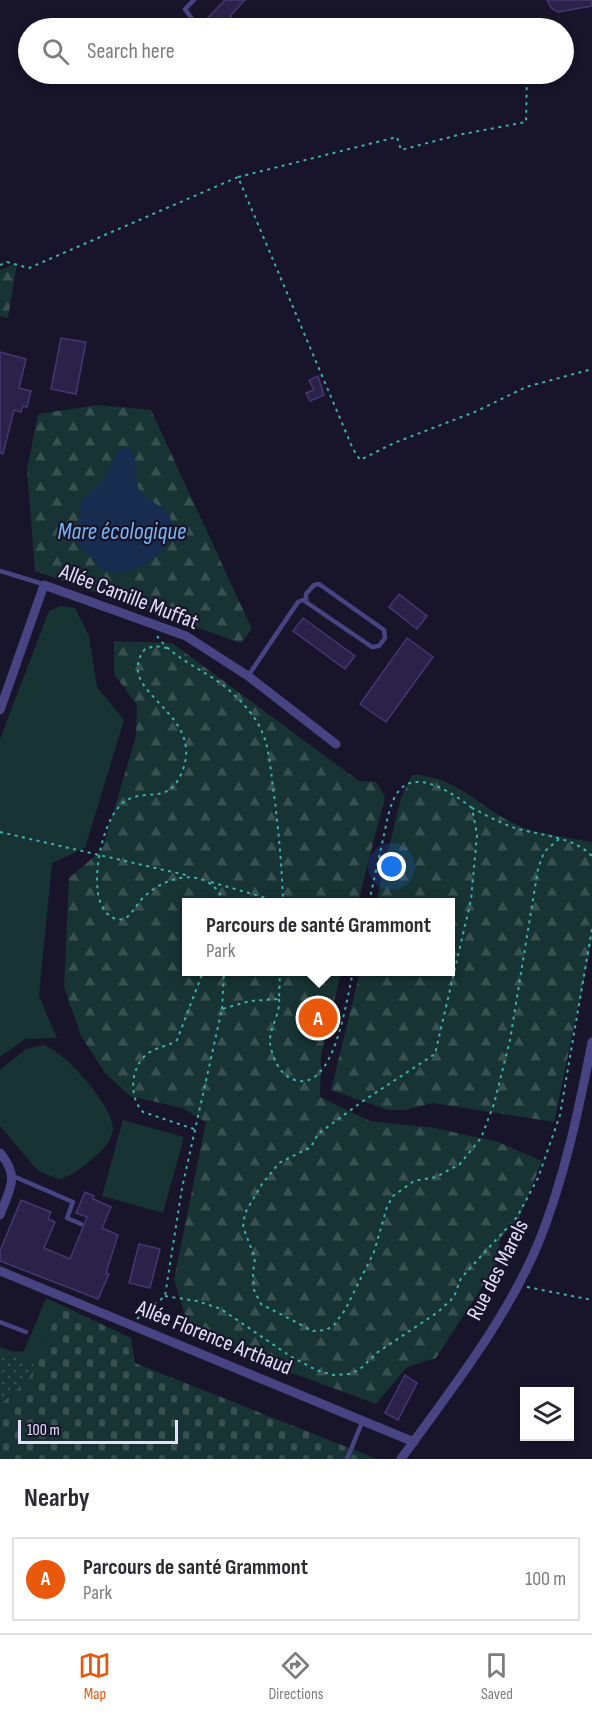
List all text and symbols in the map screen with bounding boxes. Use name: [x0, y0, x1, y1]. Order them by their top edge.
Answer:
search box: [18, 18, 574, 84]
icon: search: [39, 35, 72, 68]
text: Search here: [87, 38, 174, 65]
water label: Mare écologique: [58, 517, 186, 546]
street label: Allée Camille Muffat: [55, 558, 202, 636]
your location: [377, 852, 406, 881]
popup: [182, 898, 455, 976]
text: Parcours de santé Grammont: [206, 912, 431, 939]
text: Park: [206, 939, 235, 963]
pin: A: [298, 996, 338, 1040]
street label: Rue des Marels: [461, 1215, 535, 1325]
street label: Allée Florence Arthaud: [131, 1294, 296, 1381]
map controls: [520, 1387, 574, 1441]
button: layers: [520, 1387, 574, 1441]
scale bar: [18, 1417, 178, 1444]
text: 100 m: [27, 1421, 60, 1440]
text: Nearby: [24, 1483, 90, 1514]
text: Parcours de santé Grammont: [83, 1554, 308, 1581]
text: A: [41, 1567, 50, 1591]
text: 100 m: [525, 1567, 566, 1591]
text: Park: [83, 1581, 112, 1605]
tab: Map: [78, 1649, 111, 1704]
tab: Directions: [268, 1649, 323, 1704]
tab: Saved: [480, 1649, 513, 1704]

